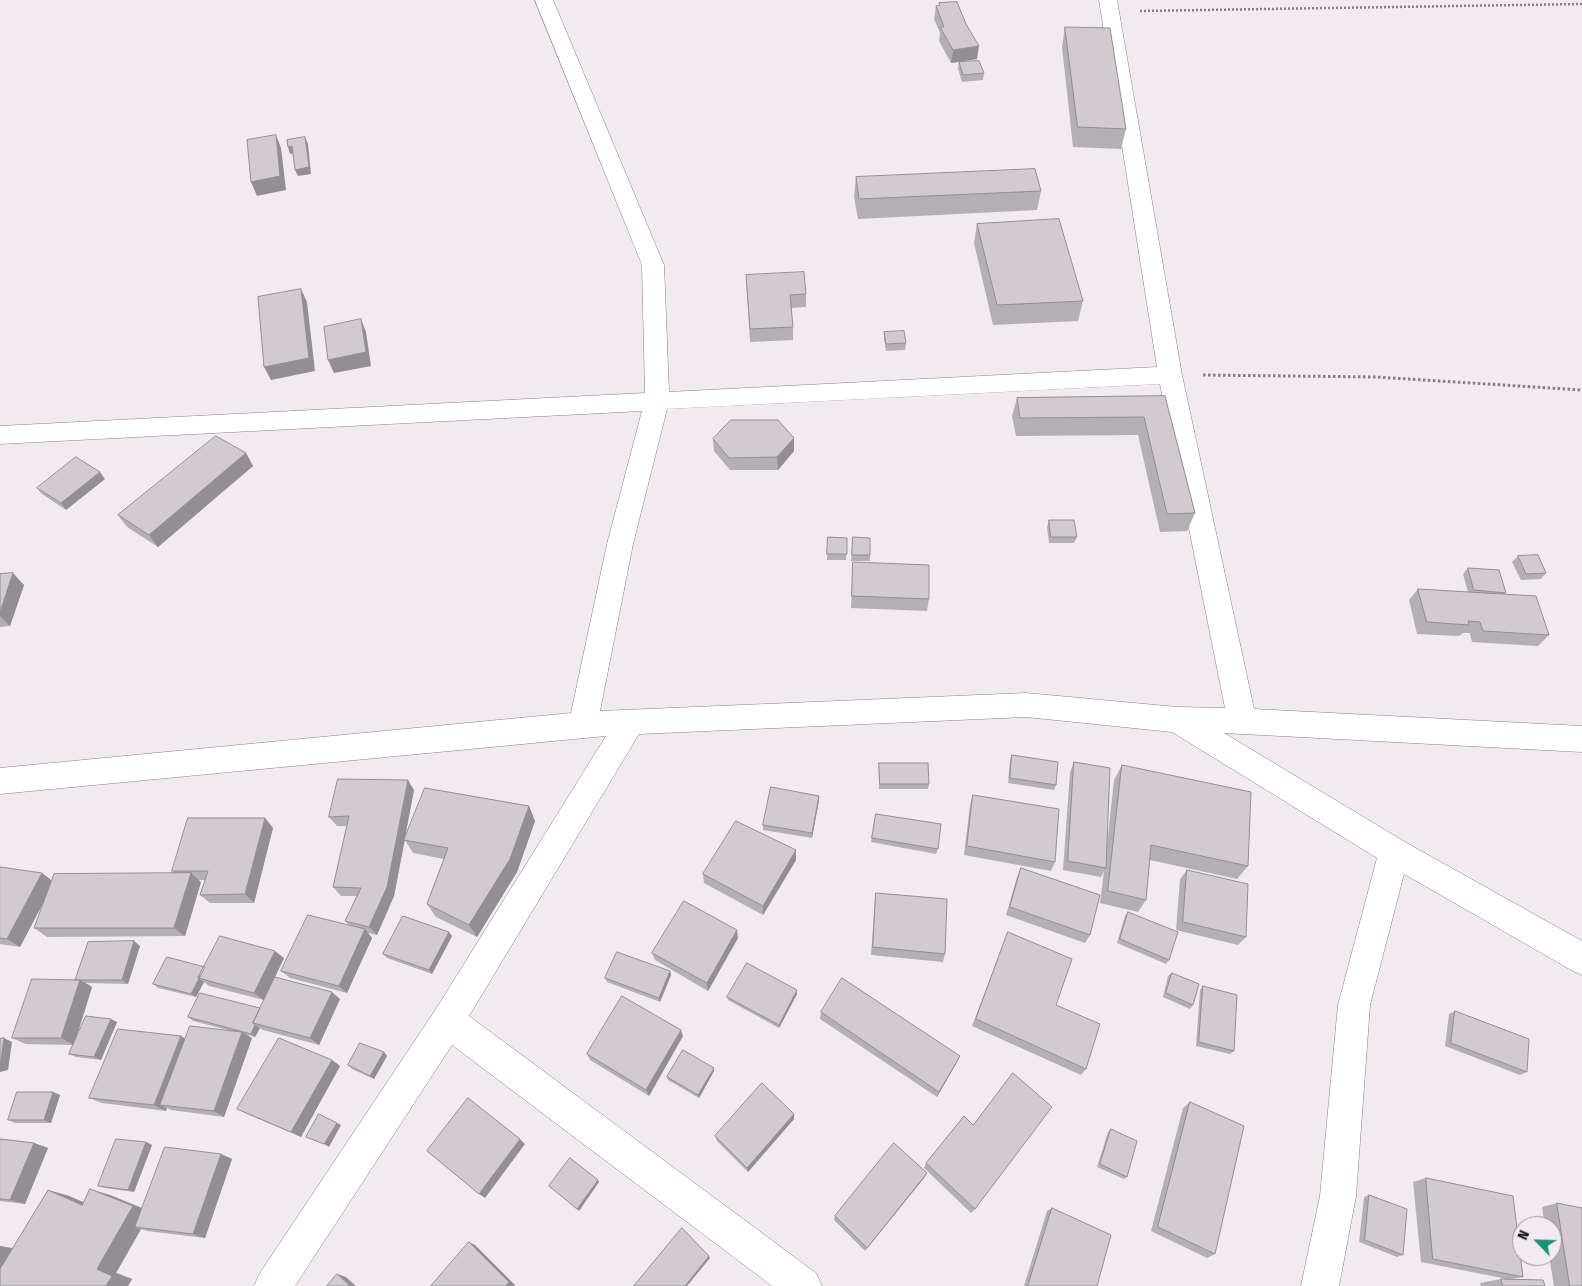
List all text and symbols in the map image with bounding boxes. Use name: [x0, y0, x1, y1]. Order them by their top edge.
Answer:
north arrow: [1512, 1216, 1562, 1266]
text: N: [1514, 1228, 1533, 1242]

